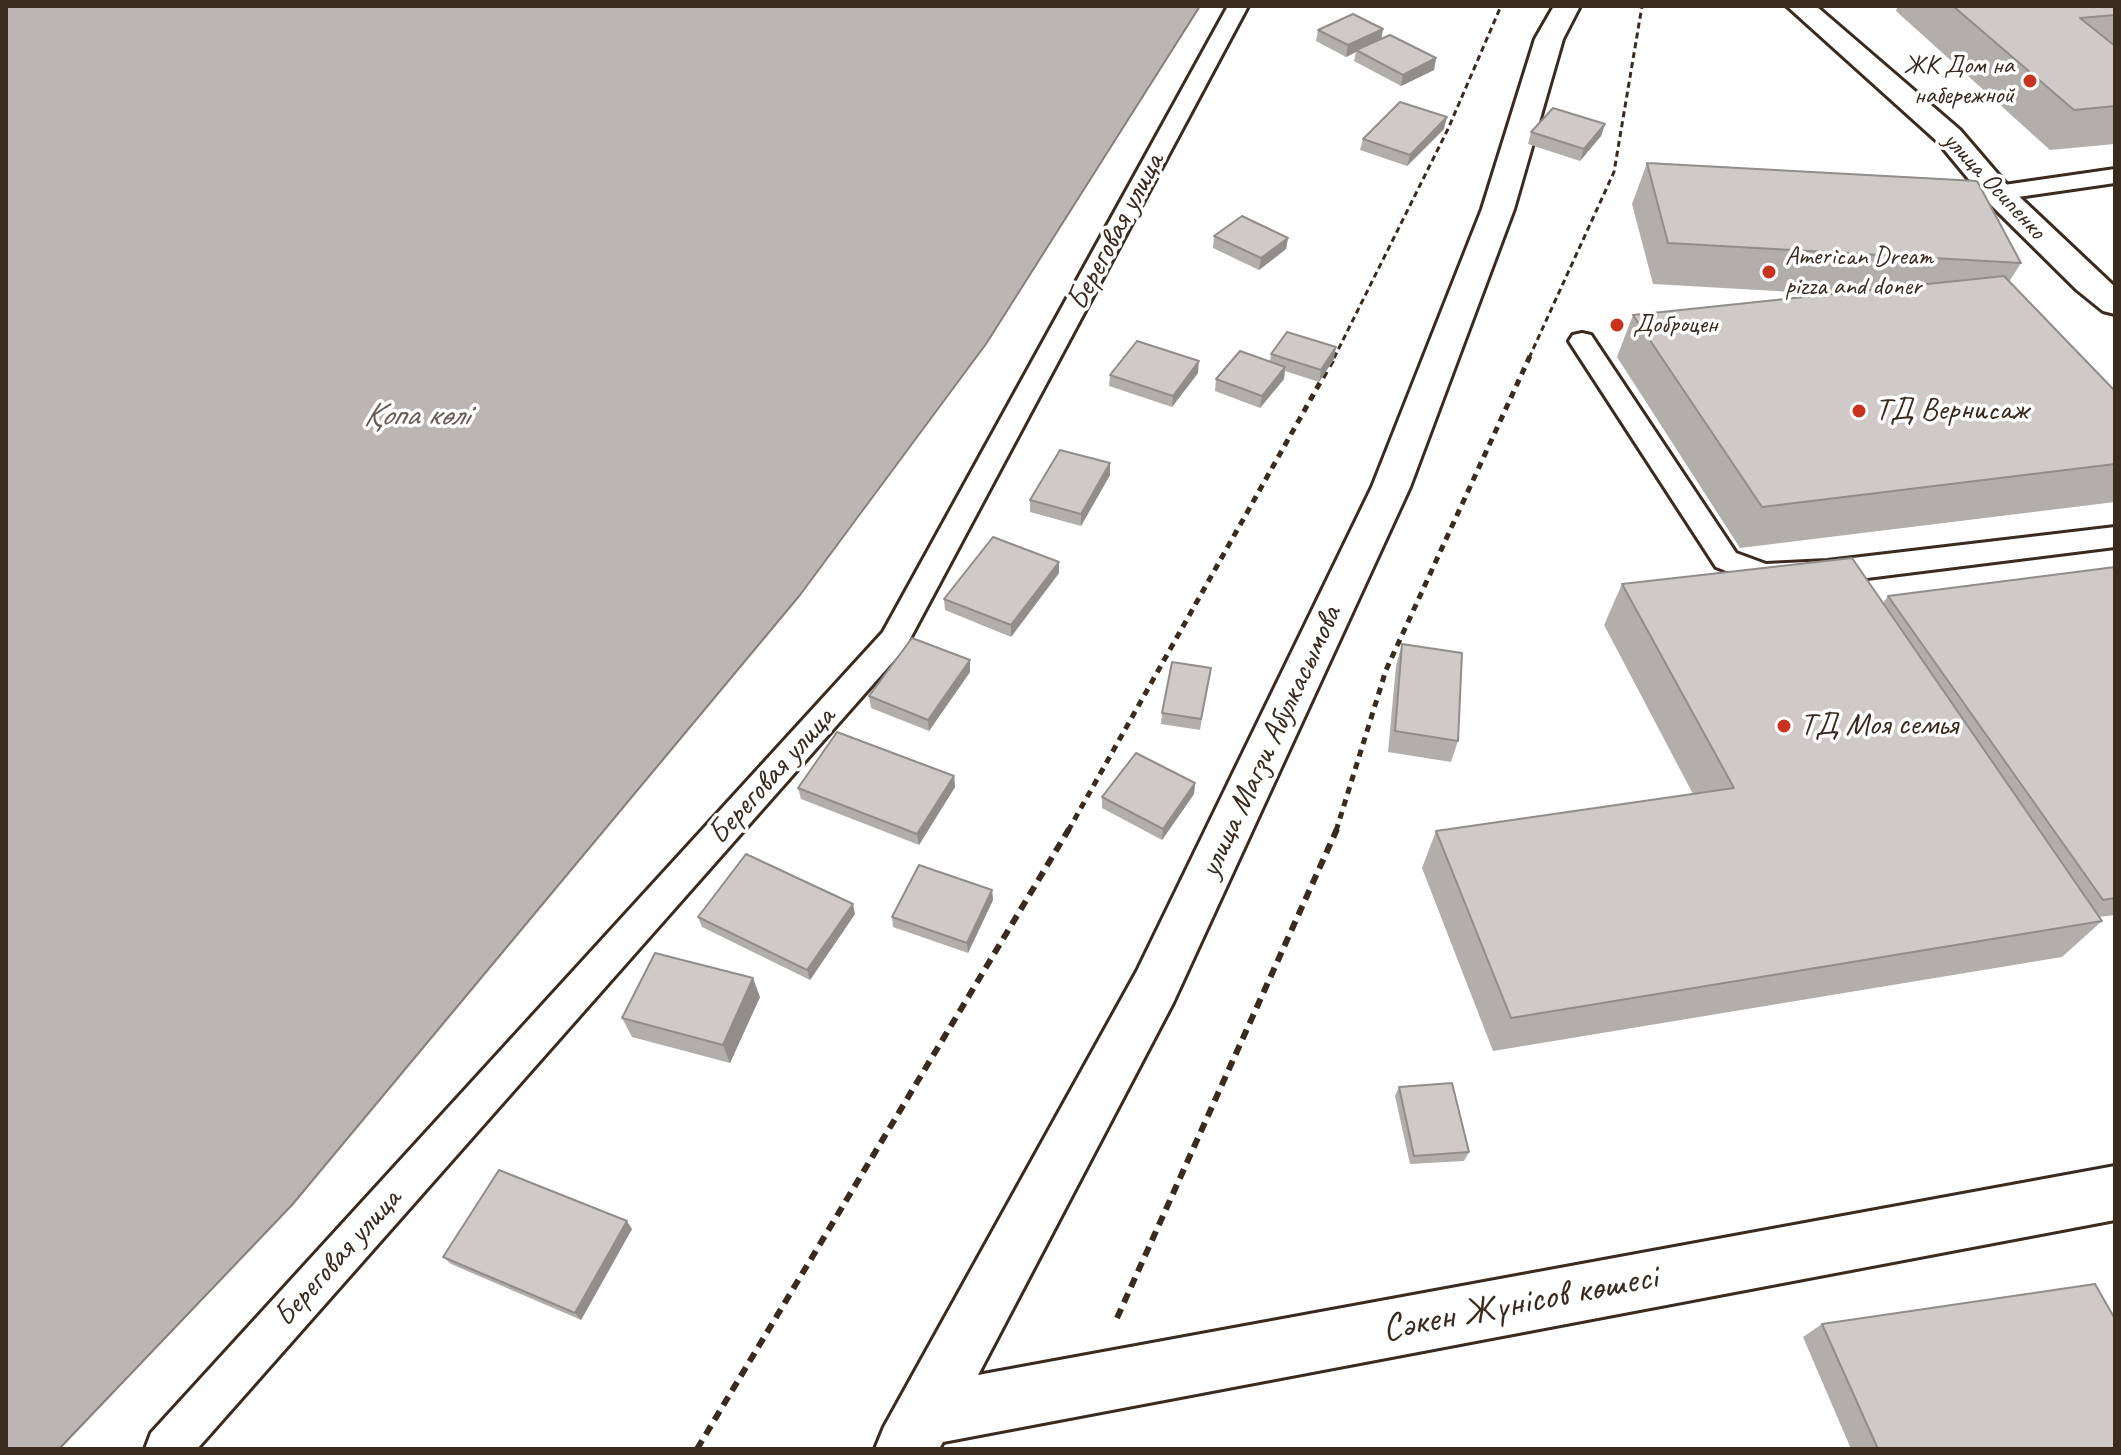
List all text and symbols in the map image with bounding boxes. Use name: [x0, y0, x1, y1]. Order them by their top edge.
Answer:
place label: ЖК Дом на набережной: [1903, 50, 2014, 112]
marker: ЖК Дом на набережной: [2021, 72, 2039, 90]
street label: улица Осипенко: [1936, 125, 2052, 247]
street label: Береговая улица: [1059, 147, 1173, 317]
place label: American Dream pizza and doner: [1785, 241, 1933, 302]
marker: American Dream pizza and doner: [1760, 263, 1778, 281]
place label: Доброцен: [1633, 309, 1718, 341]
marker: Доброцен: [1608, 316, 1626, 334]
place label: ТД Вернисаж: [1875, 392, 2029, 430]
water label: Қопа көлі: [363, 396, 469, 436]
marker: ТД Вернисаж: [1850, 402, 1868, 420]
street label: улица Магзи Абулкасымова: [1191, 600, 1351, 884]
street label: Береговая улица: [700, 699, 844, 853]
place label: ТД Моя семья: [1800, 707, 1958, 745]
marker: ТД Моя семья: [1775, 717, 1793, 735]
street label: Береговая улица: [266, 1181, 410, 1335]
street label: Сәкен Жүнісов көшесі: [1379, 1255, 1661, 1353]

